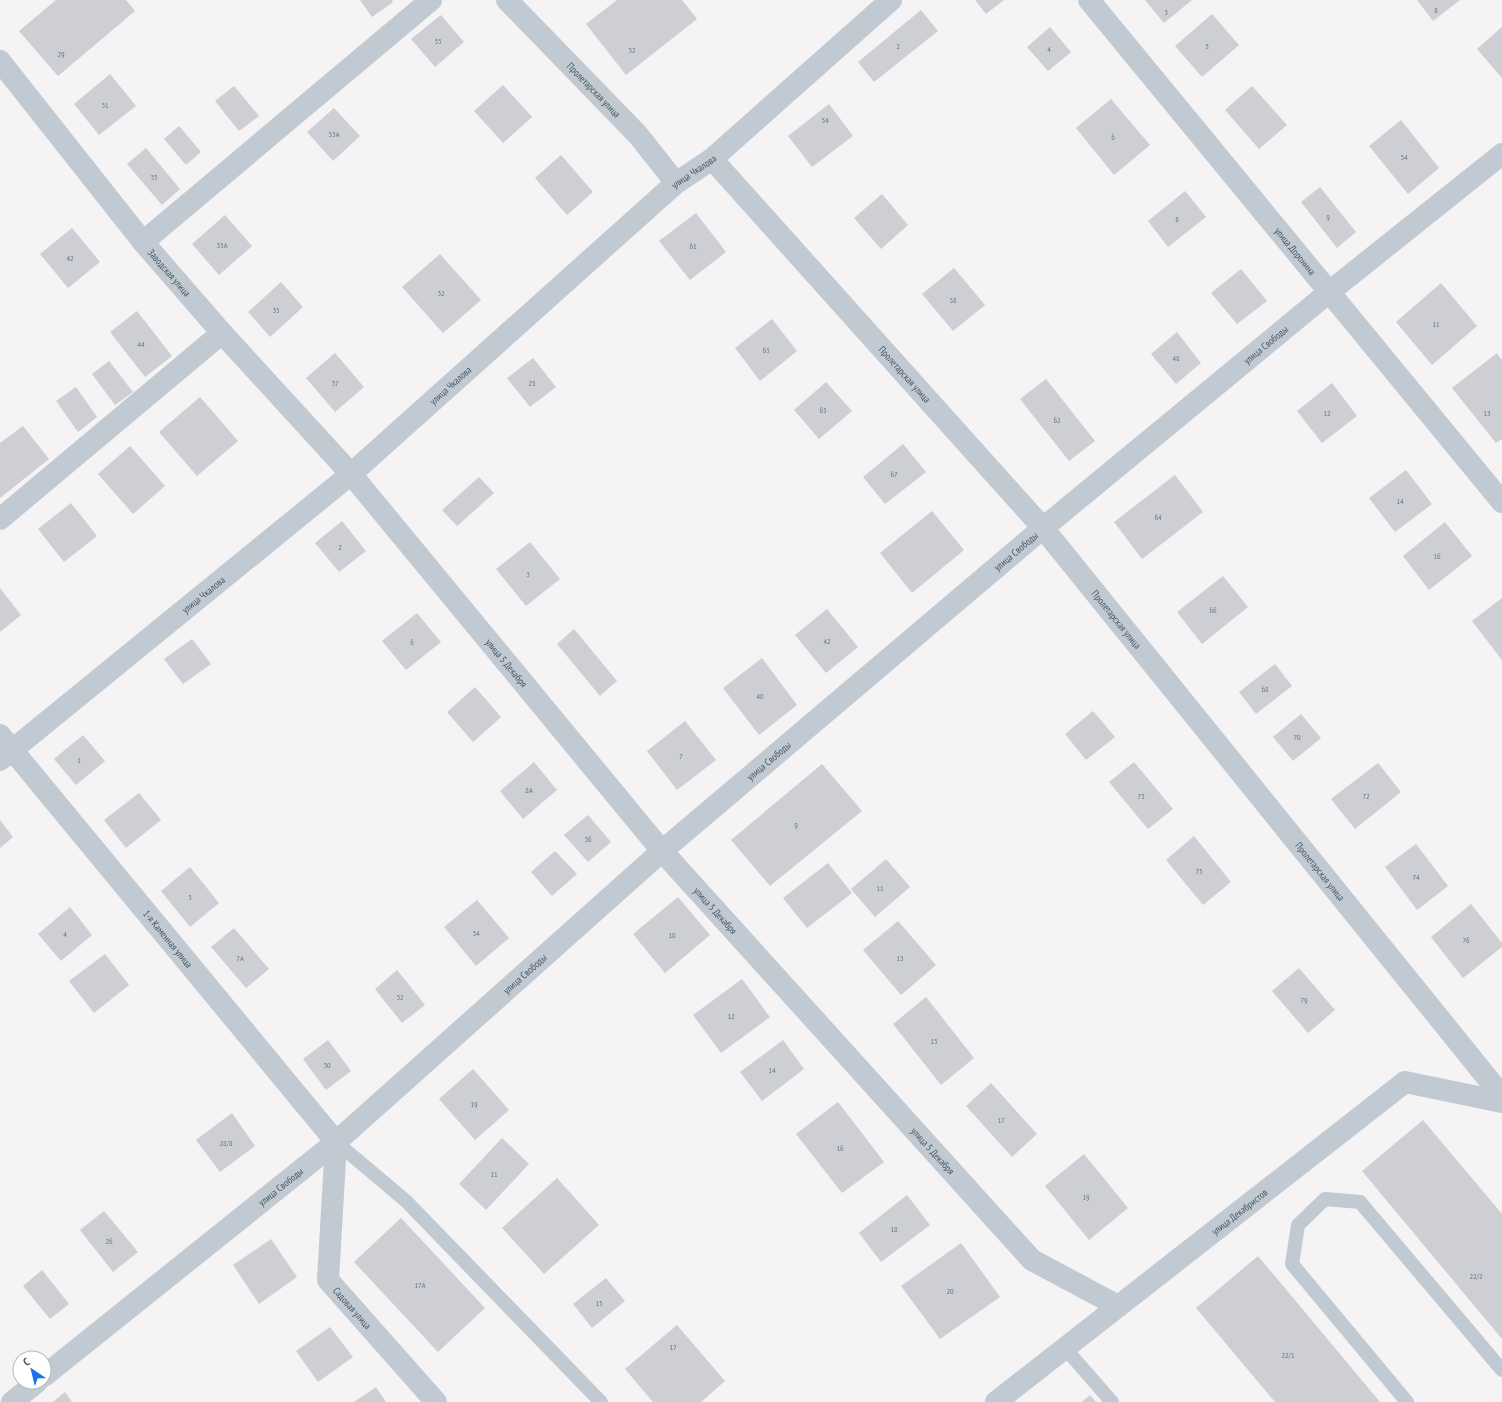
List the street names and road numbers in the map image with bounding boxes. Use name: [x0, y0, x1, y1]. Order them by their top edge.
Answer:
street label: Пролетарская улица: [564, 60, 623, 120]
street label: улица Чкалова: [668, 152, 719, 192]
street label: улица Доронина: [1272, 225, 1318, 278]
street label: Заводская улица: [145, 246, 193, 299]
street label: улица Свободы: [1241, 323, 1291, 367]
street label: Пролетарская улица: [876, 343, 933, 405]
street label: улица Чкалова: [427, 363, 474, 408]
street label: улица Свободы: [991, 529, 1041, 574]
street label: улица Чкалова: [179, 573, 228, 616]
street label: Пролетарская улица: [1089, 588, 1144, 651]
street label: улица 5 Декабря: [483, 636, 530, 690]
street label: улица Свободы: [744, 739, 794, 783]
street label: Пролетарская улица: [1292, 840, 1348, 904]
street label: улица 5 Декабря: [691, 884, 740, 937]
street label: 1-я Каменная улица: [140, 907, 195, 970]
street label: улица Свободы: [500, 951, 549, 997]
street label: улица 5 Декабря: [908, 1125, 957, 1177]
street label: улица Свободы: [256, 1165, 306, 1209]
street label: улица Декабристов: [1209, 1186, 1270, 1238]
street label: Садовая улица: [330, 1284, 374, 1332]

